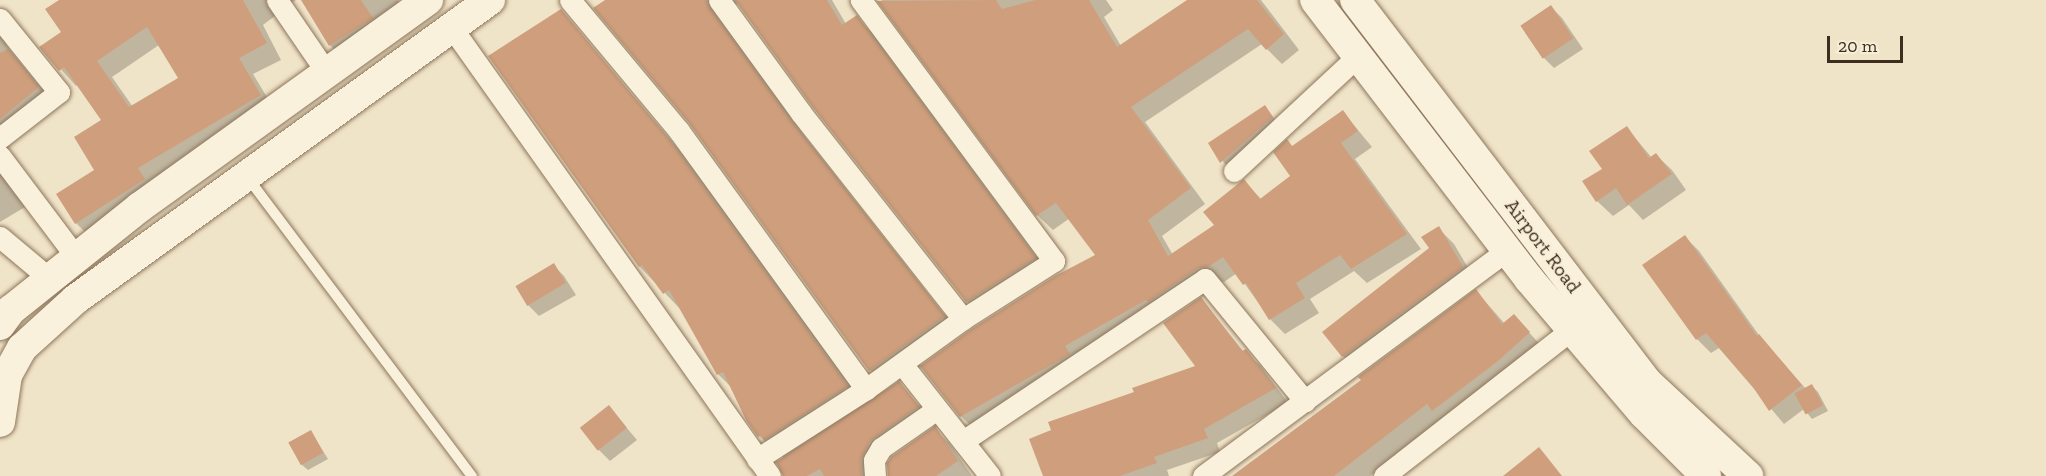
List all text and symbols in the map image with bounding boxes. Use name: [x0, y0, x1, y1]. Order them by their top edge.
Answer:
scale bar: [1830, 24, 1906, 62]
text: 20 m: [1838, 35, 1877, 57]
street label: Airport Road: [1500, 194, 1586, 298]

